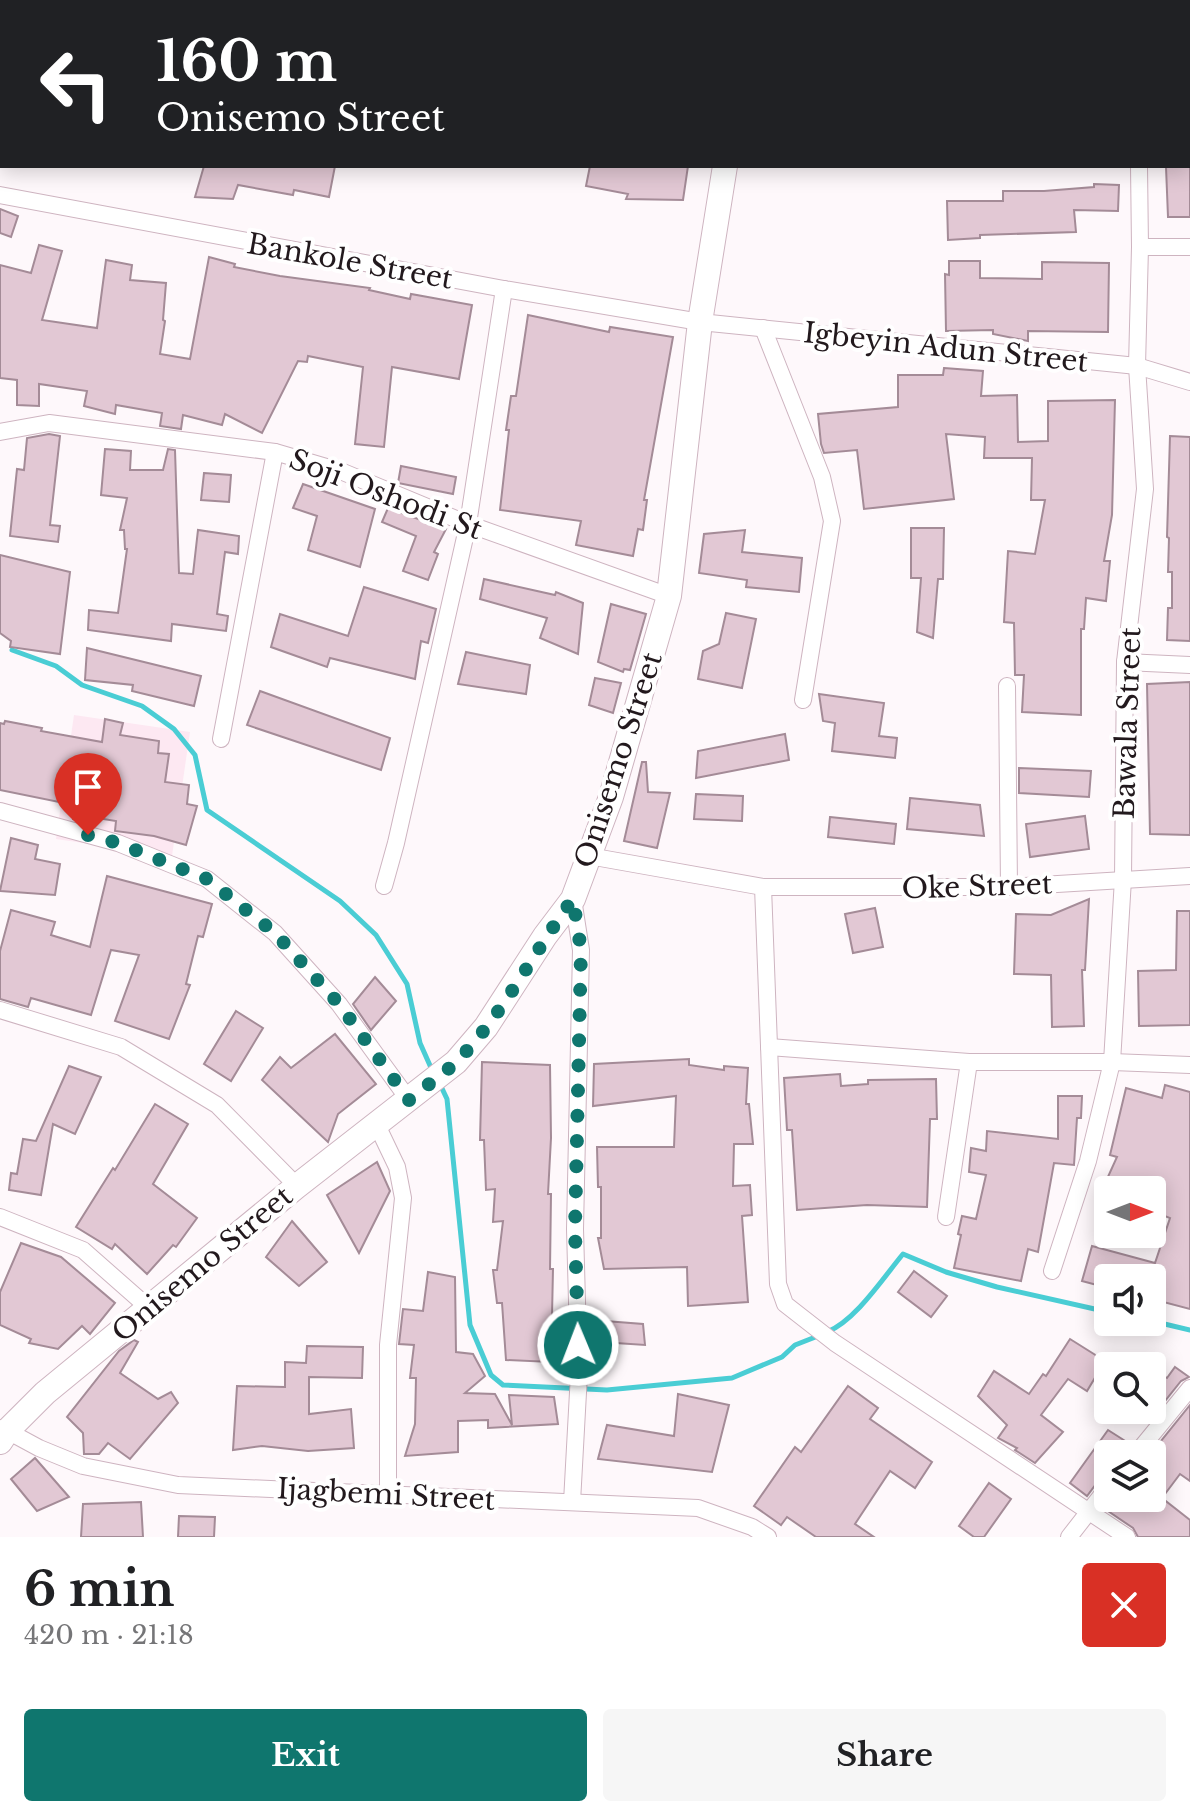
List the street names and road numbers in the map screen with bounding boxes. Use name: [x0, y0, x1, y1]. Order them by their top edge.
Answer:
street label: Bankole Street: [244, 226, 456, 297]
street label: Igbeyin Adun Street: [802, 315, 1090, 380]
street label: Soji Oshodi St: [284, 442, 488, 548]
street label: Bawala Street: [1107, 626, 1148, 820]
street label: Onisemo Street: [567, 648, 670, 872]
street label: Oke Street: [901, 866, 1053, 907]
street label: Onisemo Street: [105, 1178, 300, 1350]
street label: Ijagbemi Street: [276, 1471, 496, 1518]

